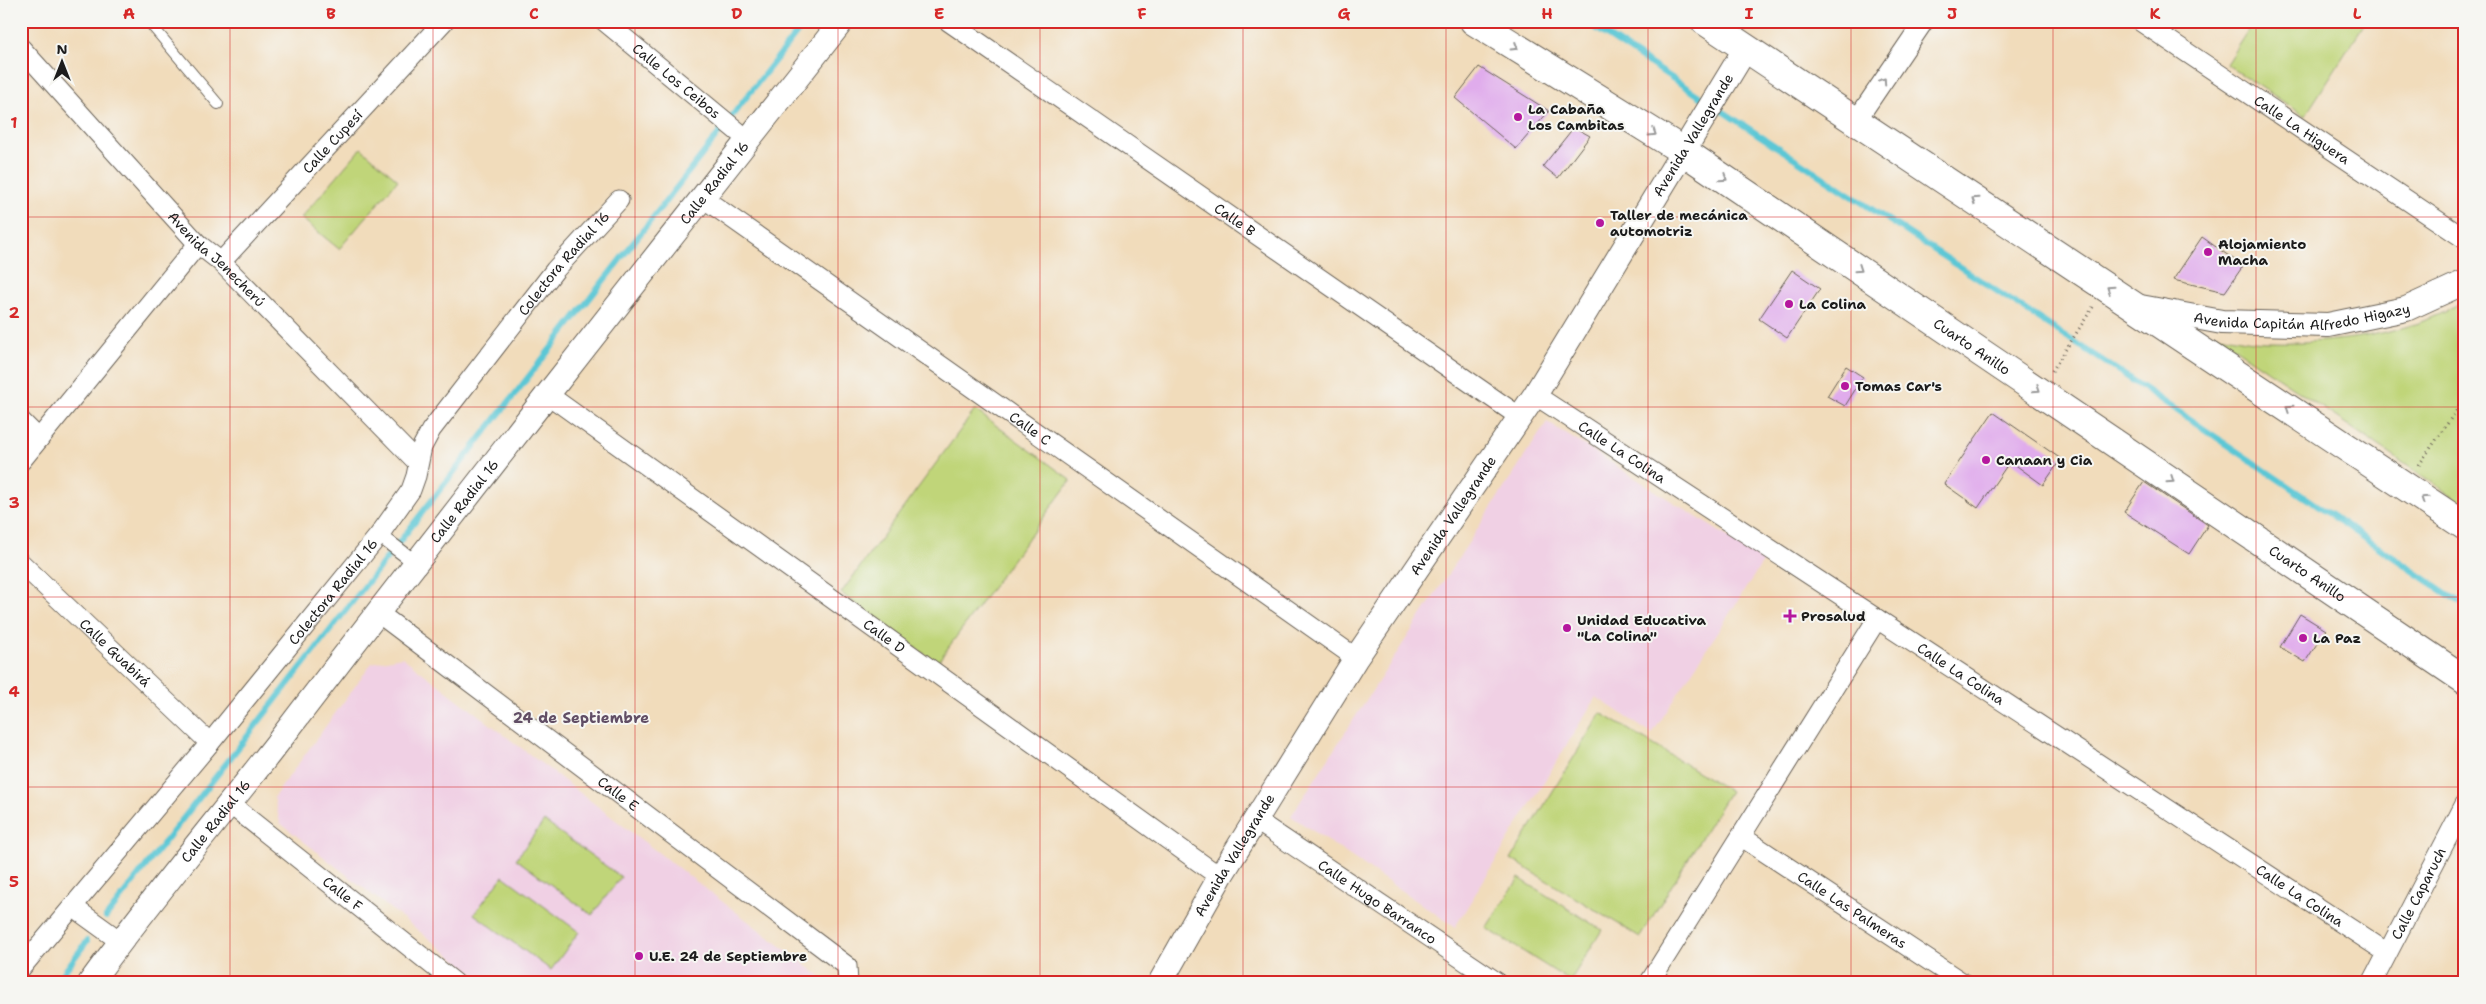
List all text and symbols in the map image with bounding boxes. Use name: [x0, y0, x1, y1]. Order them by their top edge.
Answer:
text: A: [123, 3, 135, 24]
text: B: [326, 3, 336, 24]
text: C: [529, 3, 539, 24]
text: D: [731, 3, 743, 24]
text: E: [934, 3, 944, 24]
text: F: [1137, 3, 1147, 24]
text: G: [1338, 3, 1351, 24]
text: H: [1541, 3, 1553, 24]
text: I: [1745, 3, 1754, 24]
text: J: [1947, 3, 1957, 24]
text: K: [2150, 3, 2161, 24]
text: L: [2353, 3, 2362, 24]
north arrow: [38, 38, 88, 88]
street label: Calle Los Ceibos: [629, 39, 724, 123]
text: N: [56, 40, 68, 58]
one-way arrow: [1510, 41, 1519, 50]
street label: Avenida Vallegrande: [1649, 70, 1737, 200]
one-way arrow: [1877, 77, 1887, 86]
street label: Calle La Higuera: [2251, 91, 2353, 168]
place label: La Cabaña Los Cambitas: [1528, 100, 1624, 134]
street label: Calle Cupesí: [298, 106, 366, 177]
marker: La Cabaña Los Cambitas: [1512, 111, 1524, 123]
text: 1: [10, 112, 18, 133]
one-way arrow: [1648, 126, 1657, 136]
street label: Calle Radial 16: [676, 137, 753, 228]
one-way arrow: [1718, 172, 1727, 181]
one-way arrow: [1971, 196, 1980, 206]
street label: Calle B: [1211, 199, 1259, 240]
place label: Taller de mecánica automotriz: [1610, 206, 1748, 240]
street label: Colectora Radial 16: [514, 207, 613, 319]
street label: Avenida Jenecherú: [164, 208, 269, 311]
marker: Taller de mecánica automotriz: [1594, 217, 1606, 229]
place label: Alojamiento Macha: [2218, 235, 2306, 269]
marker: Alojamiento Macha: [2202, 246, 2214, 258]
one-way arrow: [1853, 263, 1862, 272]
one-way arrow: [2106, 286, 2115, 296]
place label: La Colina: [1799, 295, 1866, 313]
marker: La Colina: [1783, 298, 1795, 310]
street label: Avenida Capitán Alfredo Higazy: [2192, 299, 2412, 334]
text: 2: [8, 302, 20, 323]
street label: Cuarto Anillo: [1930, 314, 2014, 379]
place label: Tomas Car's: [1855, 377, 1942, 395]
marker: Tomas Car's: [1839, 380, 1851, 392]
one-way arrow: [2031, 383, 2041, 392]
one-way arrow: [2286, 405, 2295, 414]
street label: Calle C: [1006, 408, 1054, 449]
street label: Calle La Colina: [1575, 417, 1669, 487]
place label: Canaan y Cia: [1996, 451, 2093, 469]
street label: Avenida Vallegrande: [1406, 452, 1500, 579]
marker: Canaan y Cia: [1980, 454, 1992, 466]
street label: Calle Radial 16: [426, 456, 502, 547]
one-way arrow: [2166, 474, 2175, 483]
text: 3: [8, 492, 20, 513]
one-way arrow: [2421, 496, 2430, 505]
street label: Colectora Radial 16: [284, 535, 382, 648]
street label: Cuarto Anillo: [2266, 541, 2349, 606]
place label: Prosalud: [1801, 607, 1866, 625]
marker: Prosalud: [1783, 609, 1797, 623]
place label: Unidad Educativa "La Colina": [1577, 611, 1707, 645]
street label: Calle Guabirá: [76, 615, 155, 691]
street label: Calle D: [860, 615, 909, 657]
marker: Unidad Educativa "La Colina": [1561, 622, 1573, 634]
place label: La Paz: [2313, 629, 2362, 647]
marker: La Paz: [2297, 632, 2309, 644]
street label: Calle La Colina: [1914, 639, 2008, 709]
text: 4: [8, 681, 20, 702]
district label: 24 de Septiembre: [513, 708, 649, 728]
street label: Calle E: [594, 772, 643, 815]
street label: Calle Radial 16: [177, 776, 254, 866]
street label: Avenida Vallegrande: [1190, 790, 1279, 920]
street label: Calle Caparuch: [2387, 844, 2450, 943]
street label: Calle Hugo Barranco: [1315, 856, 1440, 948]
street label: Calle La Colina: [2253, 860, 2347, 931]
street label: Calle Las Palmeras: [1794, 867, 1910, 952]
text: 5: [9, 871, 19, 892]
street label: Calle F: [319, 872, 366, 915]
place label: U.E. 24 de Septiembre: [649, 947, 807, 965]
marker: U.E. 24 de Septiembre: [633, 950, 645, 962]

